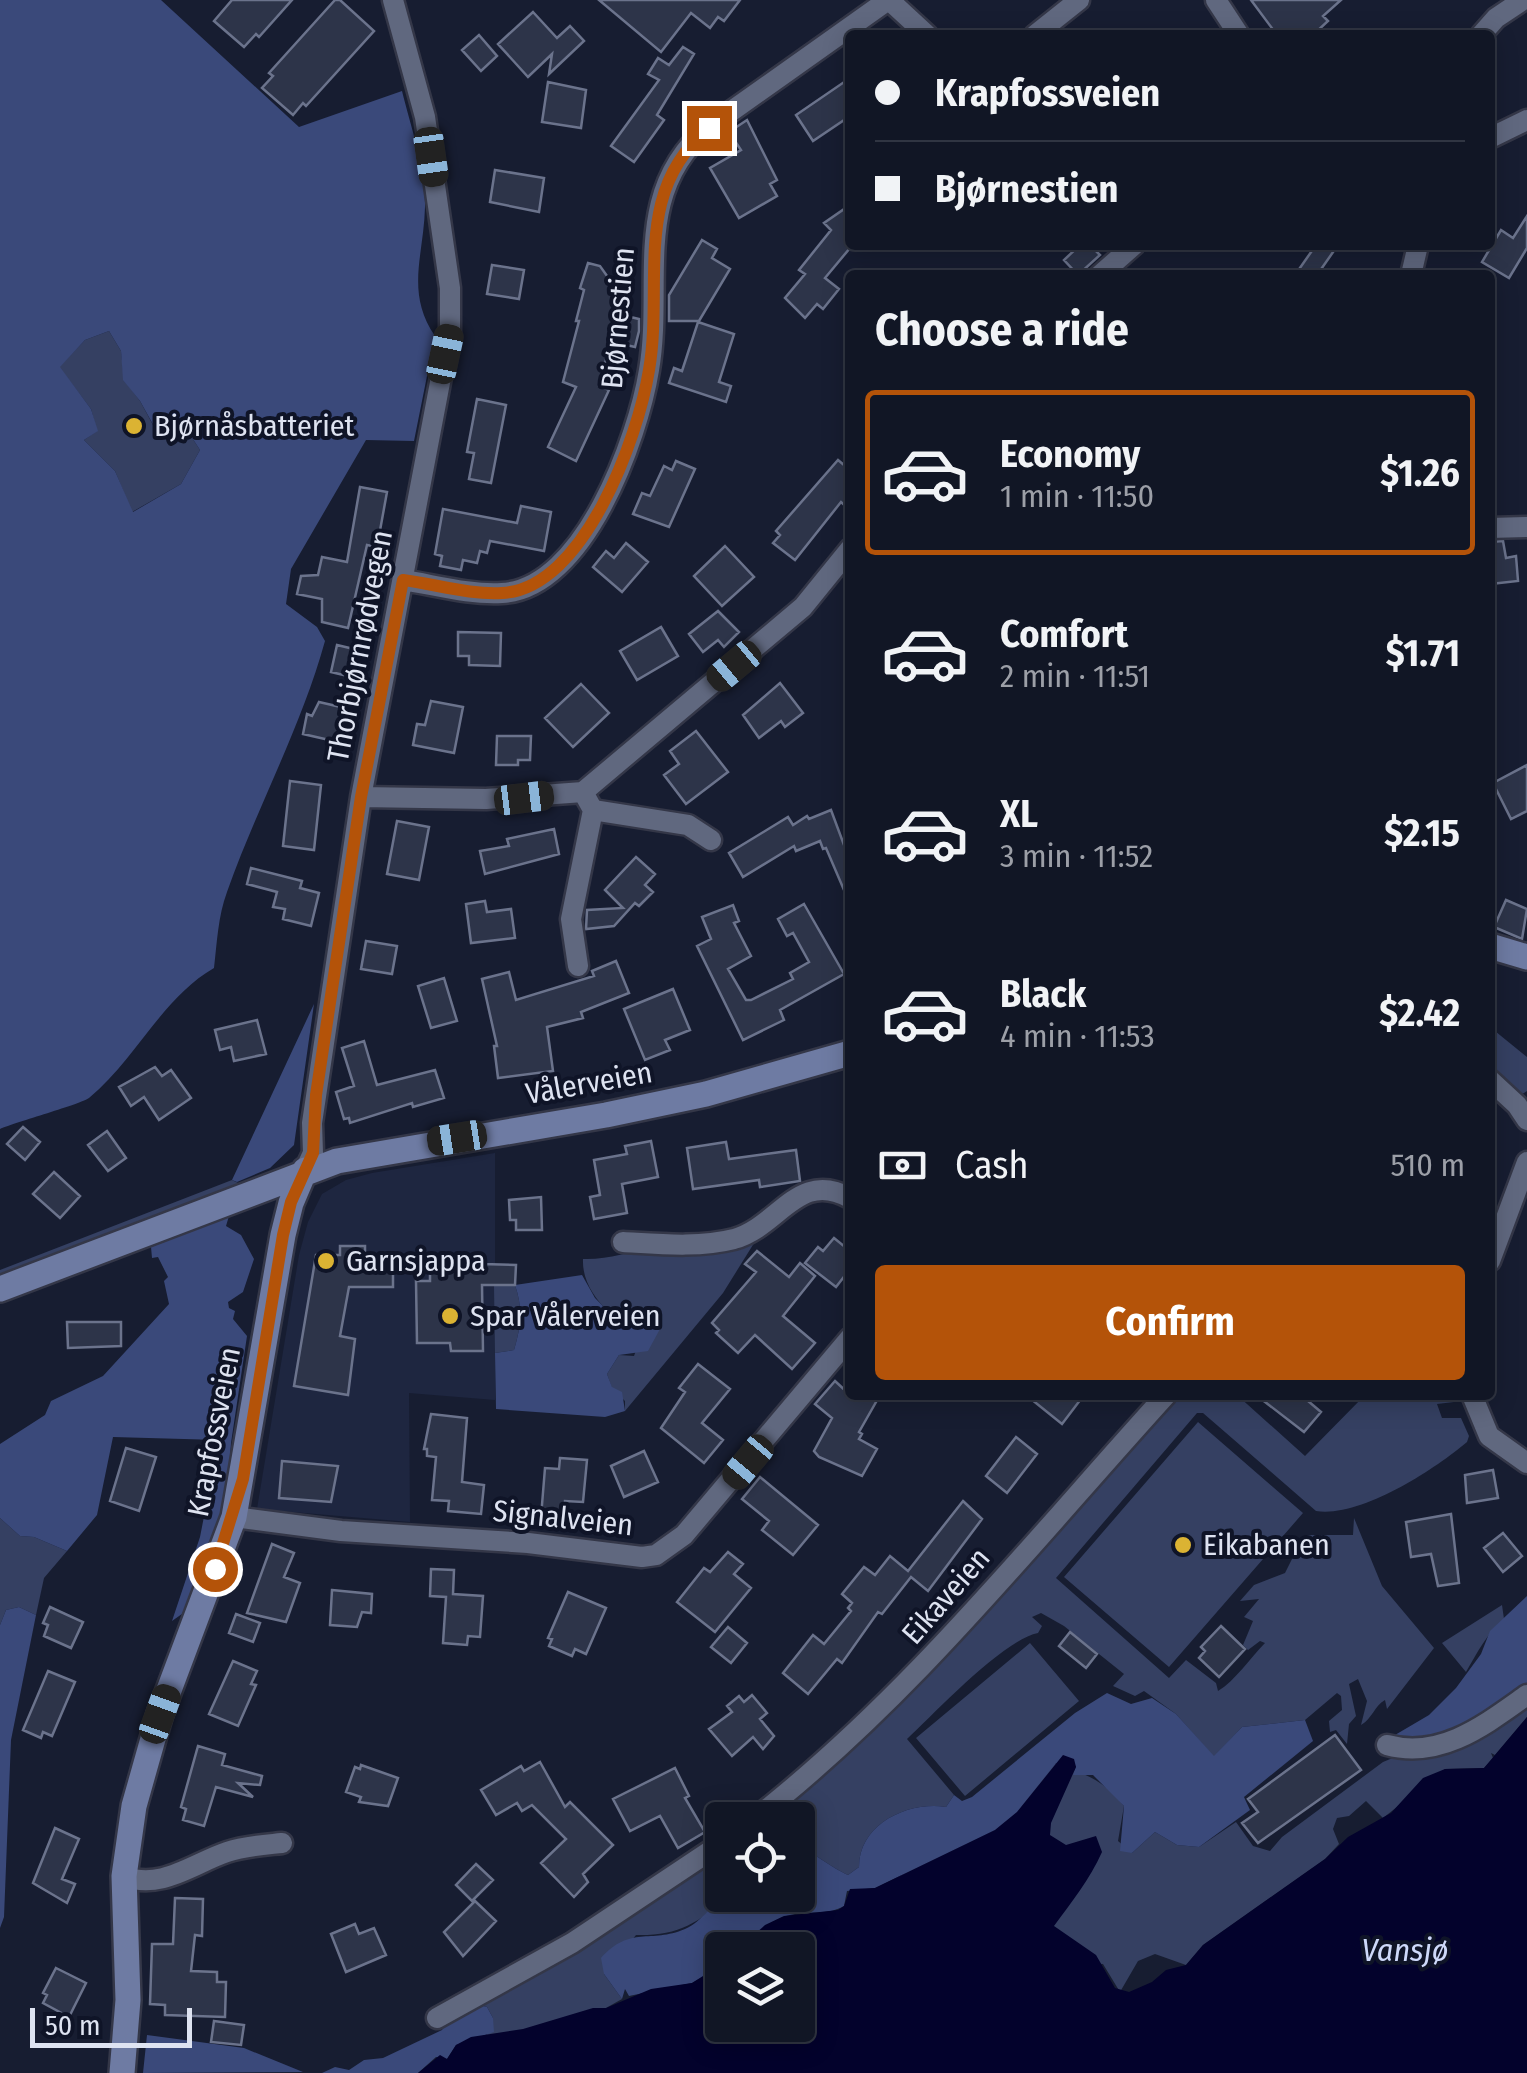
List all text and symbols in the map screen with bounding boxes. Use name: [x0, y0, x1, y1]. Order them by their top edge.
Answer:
text: Krapfossveien: [935, 70, 1160, 116]
route end: [687, 106, 732, 151]
car: [412, 125, 450, 189]
text: Bjørnestien: [935, 166, 1119, 212]
street label: Bjørnestien: [594, 246, 642, 390]
text: Choose a ride: [875, 303, 1129, 357]
car: [424, 322, 466, 386]
place label: Bjørnåsbatteriet: [154, 408, 355, 444]
marker: Bjørnåsbatteriet: [123, 415, 145, 437]
icon: car: [880, 428, 970, 518]
text: Economy: [1000, 431, 1140, 477]
text: $1.26: [1380, 450, 1460, 496]
text: 1 min · 11:50: [1000, 477, 1154, 515]
street label: Thorbjørnrødvegen: [320, 527, 400, 765]
icon: car: [880, 608, 970, 698]
text: Comfort: [1000, 611, 1128, 657]
text: $1.71: [1386, 630, 1460, 676]
car: [701, 635, 767, 697]
text: 2 min · 11:51: [1000, 657, 1150, 695]
car: [492, 779, 556, 817]
icon: car: [880, 788, 970, 878]
text: XL: [1000, 791, 1038, 837]
text: $2.15: [1384, 810, 1460, 856]
text: 3 min · 11:52: [1000, 837, 1153, 875]
icon: car: [880, 968, 970, 1058]
text: Black: [1000, 971, 1086, 1017]
text: $2.42: [1379, 990, 1460, 1036]
text: 4 min · 11:53: [1000, 1017, 1155, 1055]
street label: Vålerveien: [523, 1054, 655, 1112]
car: [425, 1118, 489, 1158]
icon: cash: [875, 1138, 930, 1193]
text: Cash: [955, 1142, 1029, 1188]
text: 510 m: [1391, 1146, 1465, 1184]
place label: Garnsjappa: [346, 1243, 486, 1279]
marker: Garnsjappa: [315, 1250, 337, 1272]
button: Confirm: [875, 1265, 1465, 1380]
place label: Spar Vålerveien: [470, 1298, 661, 1334]
marker: Spar Vålerveien: [439, 1305, 461, 1327]
street label: Krapfossveien: [180, 1344, 248, 1520]
car: [717, 1429, 779, 1495]
street label: Signalveien: [491, 1493, 635, 1543]
place label: Eikabanen: [1203, 1527, 1330, 1563]
marker: Eikabanen: [1172, 1534, 1194, 1556]
street label: Eikaveien: [894, 1541, 998, 1651]
route start: [193, 1547, 238, 1592]
car: [136, 1681, 184, 1747]
map controls: [705, 1802, 815, 2042]
button: locate: [705, 1802, 815, 1912]
water label: Vansjø: [1361, 1931, 1449, 1969]
button: layers: [705, 1932, 815, 2042]
scale bar: [30, 2003, 192, 2048]
text: 50 m: [45, 2009, 101, 2042]

